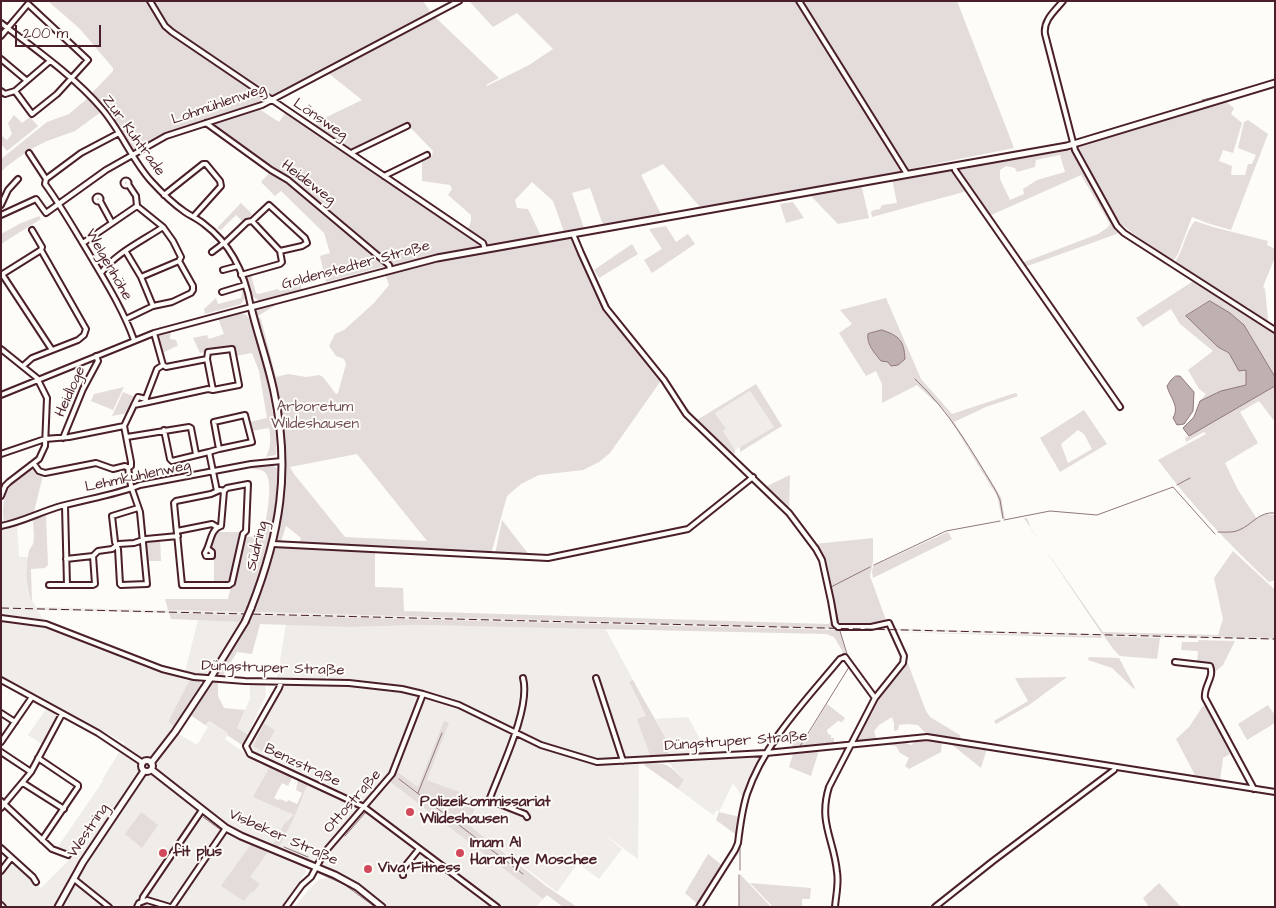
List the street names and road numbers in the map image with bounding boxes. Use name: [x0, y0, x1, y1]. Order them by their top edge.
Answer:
street label: Lohmühlenweg: [169, 80, 269, 130]
street label: Zur Kuhtrade: [98, 92, 168, 180]
street label: Lönsweg: [289, 95, 351, 145]
street label: Heideweg: [277, 157, 339, 209]
street label: Welgenhöhe: [80, 226, 136, 304]
street label: Goldenstedter Straße: [280, 238, 432, 294]
street label: Heidloge: [52, 364, 90, 420]
street label: Lehmkuhlenweg: [83, 457, 193, 497]
street label: Südring: [243, 519, 273, 573]
street label: Düngstruper Straße: [201, 658, 345, 680]
street label: Düngstruper Straße: [664, 728, 808, 756]
street label: Benzstraße: [261, 741, 343, 791]
street label: Ottostraße: [320, 766, 386, 838]
street label: Westring: [64, 800, 114, 862]
street label: Visbeker Straße: [226, 806, 340, 870]

